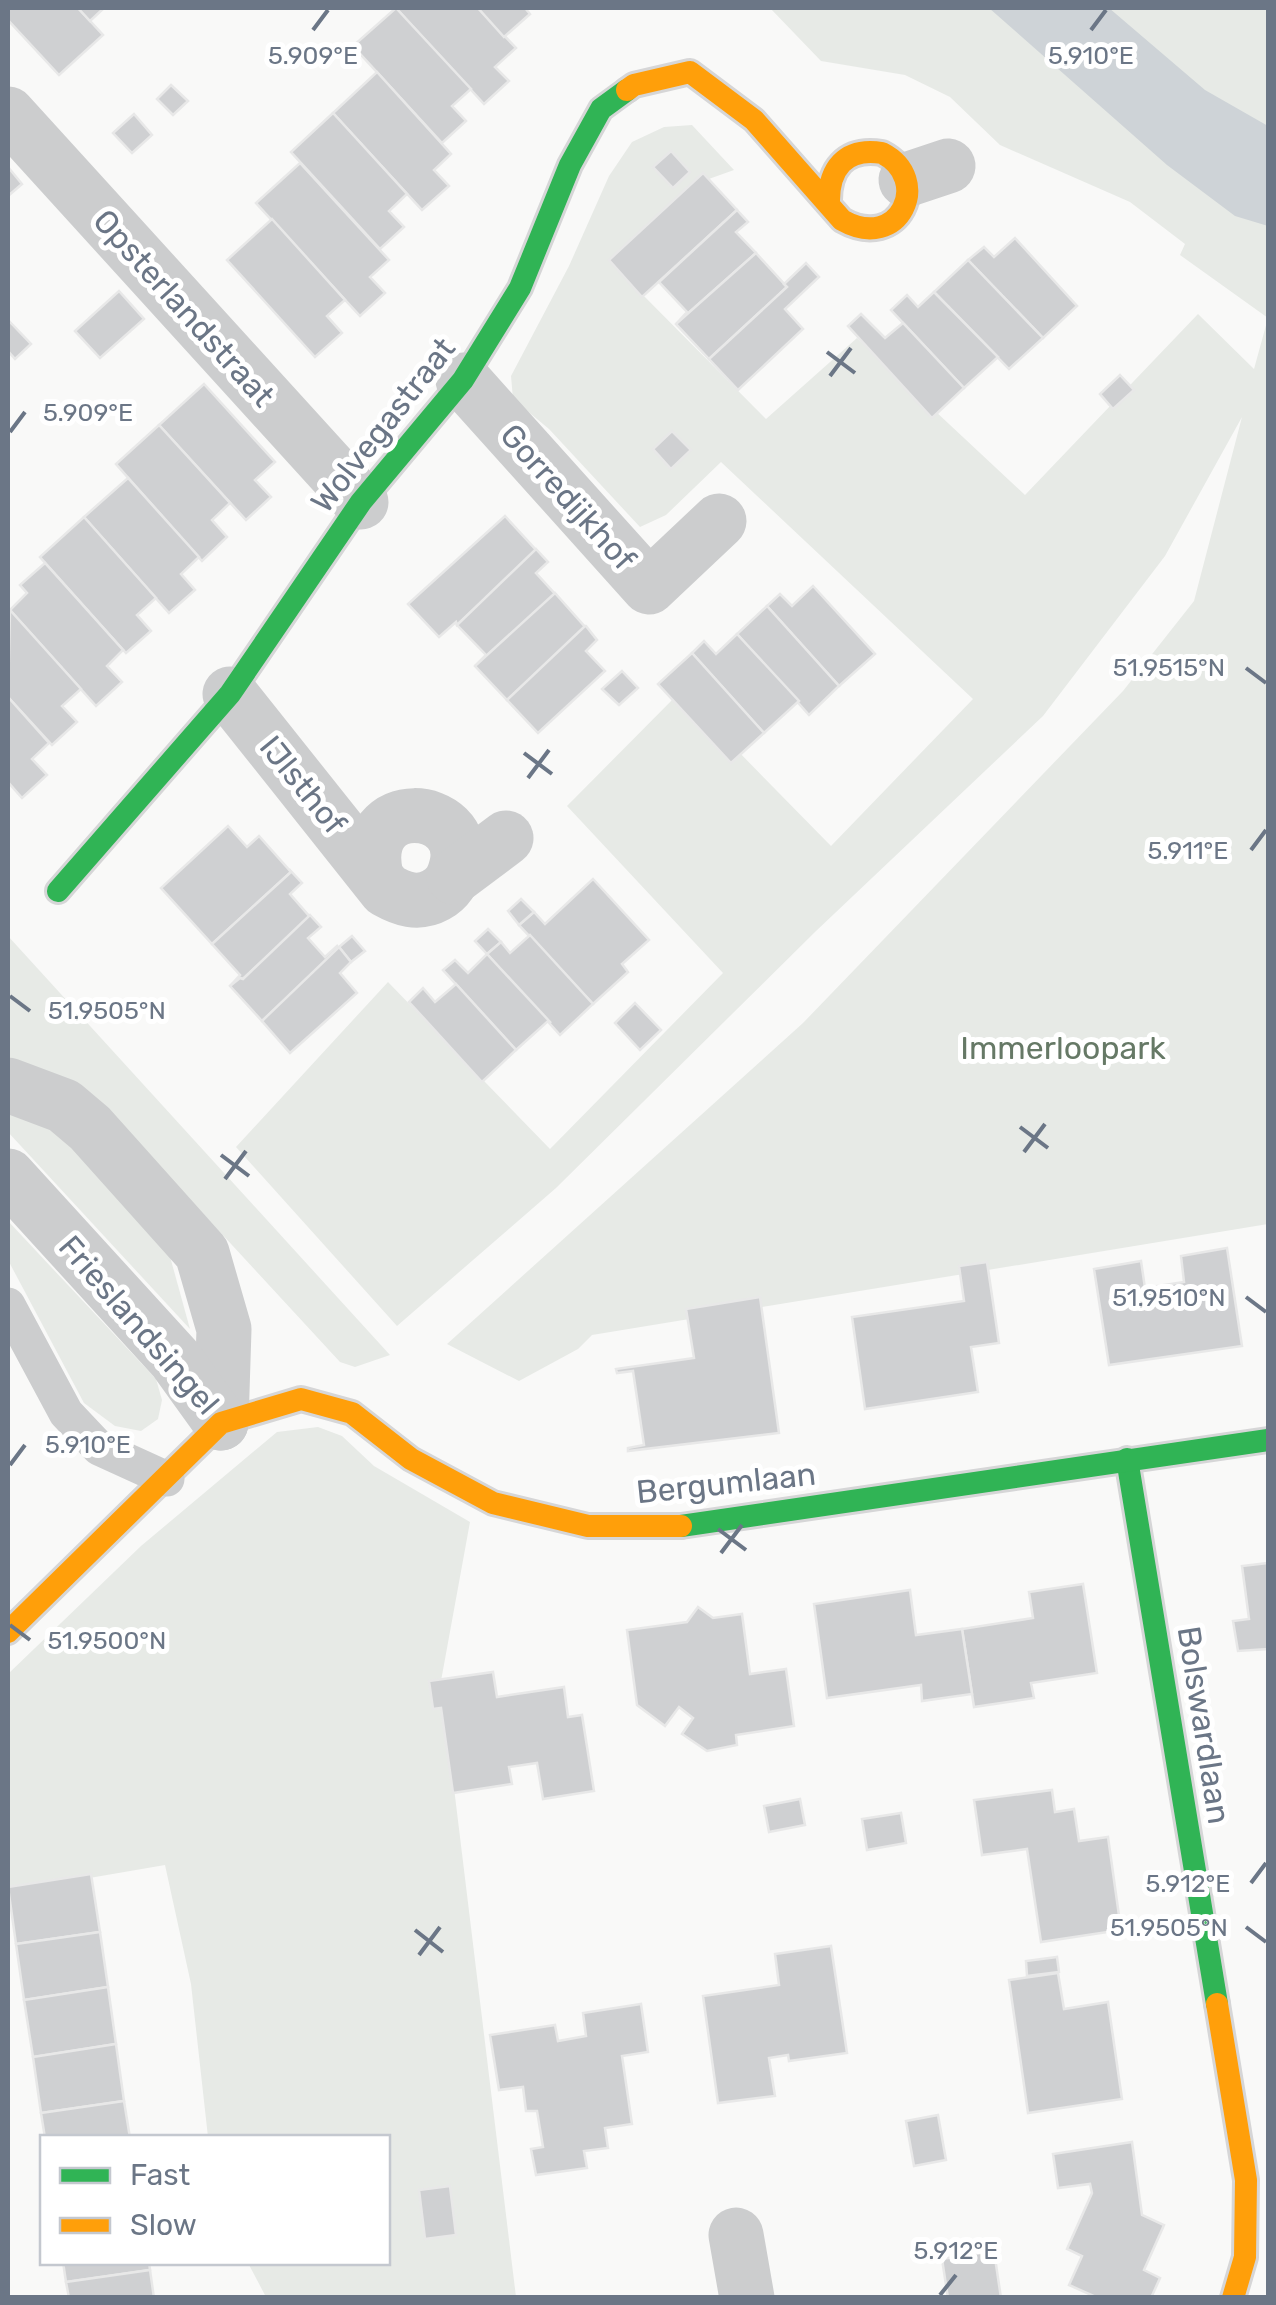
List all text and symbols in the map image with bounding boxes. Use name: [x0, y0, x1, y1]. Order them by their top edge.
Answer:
text: 5.909°E: [268, 41, 358, 70]
text: 5.910°E: [1048, 41, 1134, 70]
street label: Opsterlandstraat: [86, 202, 282, 414]
street label: Wolvegastraat: [303, 330, 463, 520]
text: 5.909°E: [43, 398, 133, 427]
street label: Gorredijkhof: [492, 416, 644, 578]
text: 51.9515°N: [1113, 653, 1225, 682]
street label: IJlsthof: [252, 728, 355, 842]
text: 5.911°E: [1148, 836, 1228, 865]
text: 51.9505°N: [48, 996, 166, 1025]
park label: Immerloopark: [960, 1029, 1166, 1067]
street label: Frieslandsingel: [51, 1228, 227, 1422]
text: 51.9510°N: [1112, 1283, 1226, 1312]
text: 5.910°E: [45, 1430, 131, 1459]
street label: Bergumlaan: [634, 1455, 818, 1511]
street label: Bolswardlaan: [1170, 1623, 1238, 1827]
text: 51.9500°N: [48, 1626, 166, 1655]
text: 5.912°E: [1146, 1869, 1230, 1898]
text: 51.9505°N: [1110, 1913, 1228, 1942]
legend: [40, 2135, 390, 2265]
text: Fast: [130, 2157, 190, 2193]
text: Slow: [130, 2207, 197, 2243]
text: 5.912°E: [914, 2236, 998, 2265]

